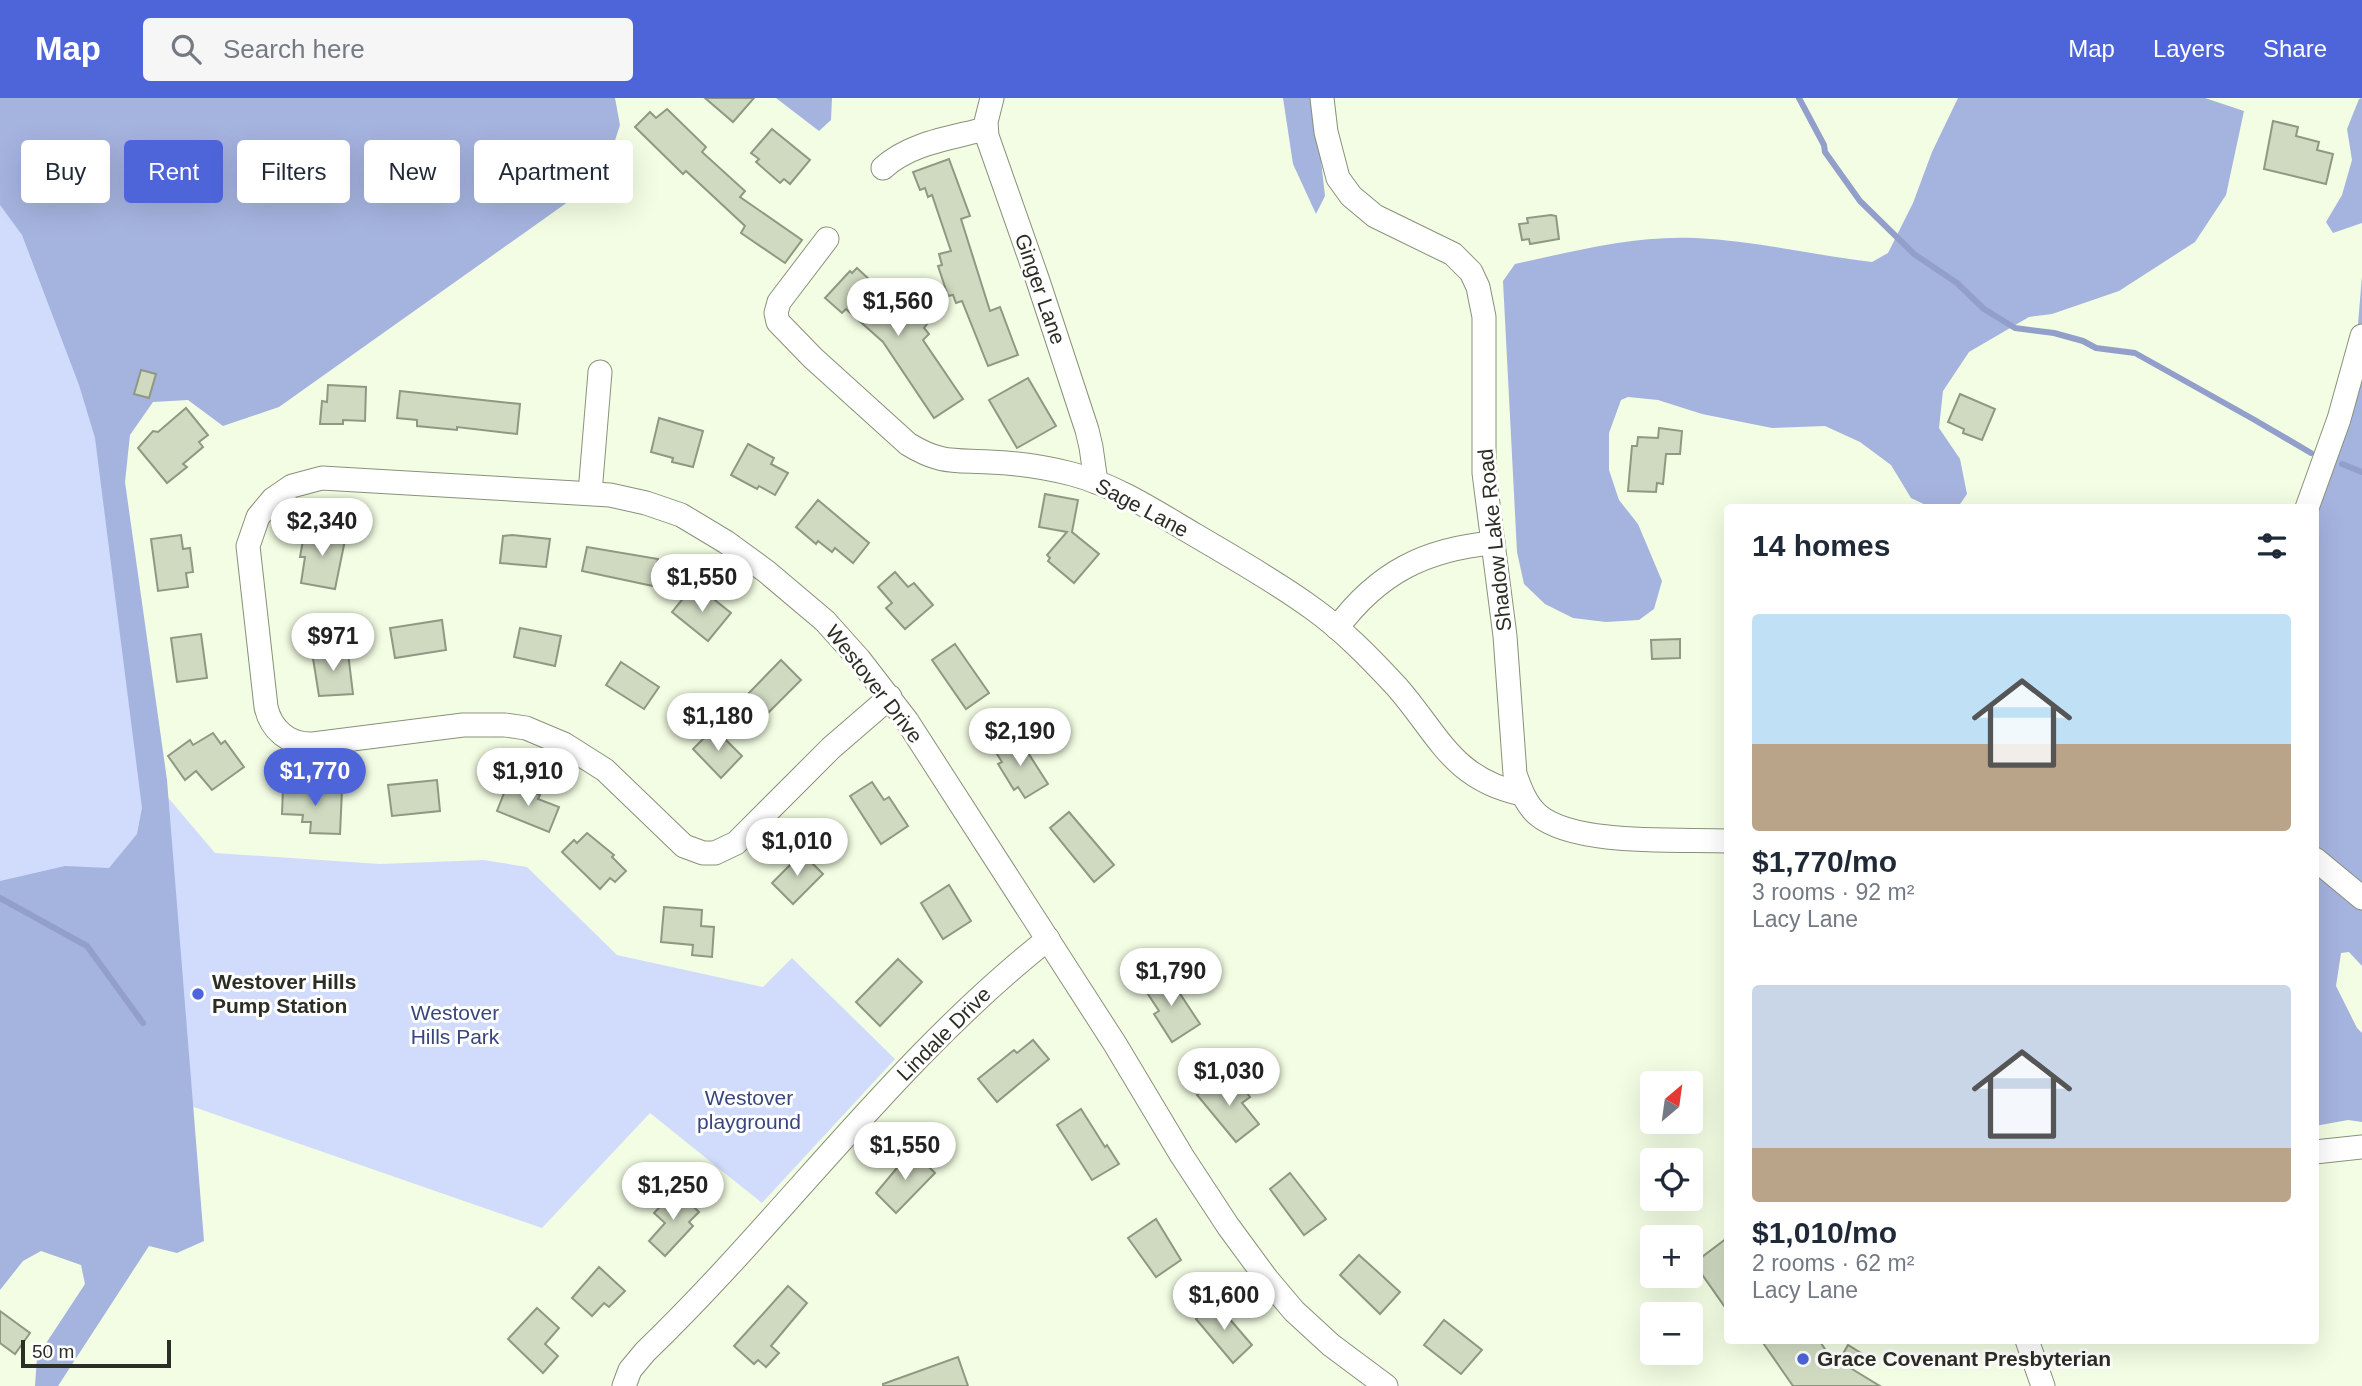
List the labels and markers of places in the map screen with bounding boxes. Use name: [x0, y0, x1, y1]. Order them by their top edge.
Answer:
pin: $1,560: [841, 278, 955, 338]
pin: $2,340: [265, 498, 379, 558]
pin: $1,550: [645, 554, 759, 614]
pin: $971: [292, 614, 374, 673]
pin: $1,180: [661, 694, 775, 753]
pin: $2,190: [963, 708, 1077, 768]
pin: $1,770: [258, 748, 372, 808]
pin: $1,910: [471, 748, 585, 808]
pin: $1,010: [740, 818, 854, 878]
pin: $1,790: [1114, 948, 1228, 1008]
place label: Westover Hills Pump Station: [212, 970, 356, 1017]
marker: Westover Hills Pump Station: [190, 986, 206, 1002]
pin: $1,030: [1172, 1048, 1286, 1108]
pin: $1,550: [848, 1122, 962, 1182]
pin: $1,250: [616, 1162, 730, 1222]
pin: $1,600: [1167, 1272, 1281, 1332]
place label: Grace Covenant Presbyterian: [1817, 1347, 2111, 1370]
marker: Grace Covenant Presbyterian: [1795, 1351, 1811, 1367]

